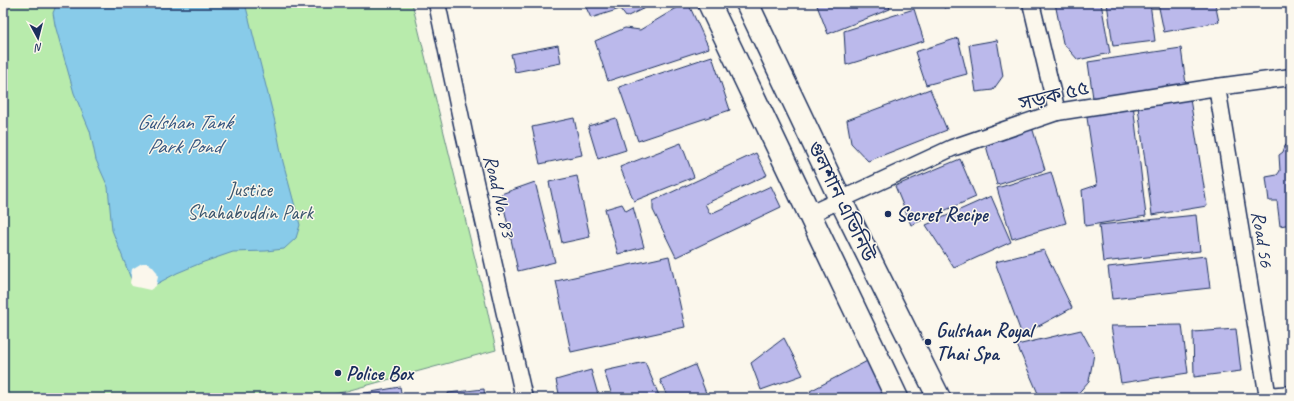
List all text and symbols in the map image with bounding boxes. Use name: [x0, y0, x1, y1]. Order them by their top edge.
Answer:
north arrow: [18, 18, 58, 58]
text: N: [33, 41, 43, 56]
street label: সড়ক ৫৫: [1015, 75, 1092, 116]
water label: Gulshan Tank Park Pond: [137, 109, 236, 159]
street label: গুলশান এভিনিউ: [802, 137, 882, 266]
street label: Road No. 83: [478, 153, 522, 242]
park label: Justice Shahabuddin Park: [187, 177, 314, 225]
place label: Secret Recipe: [896, 202, 989, 227]
marker: Secret Recipe: [883, 209, 893, 219]
street label: Road 56: [1246, 209, 1279, 270]
place label: Gulshan Royal Thai Spa: [936, 318, 1036, 366]
marker: Gulshan Royal Thai Spa: [923, 337, 933, 347]
place label: Police Box: [346, 361, 415, 386]
marker: Police Box: [333, 368, 343, 378]

